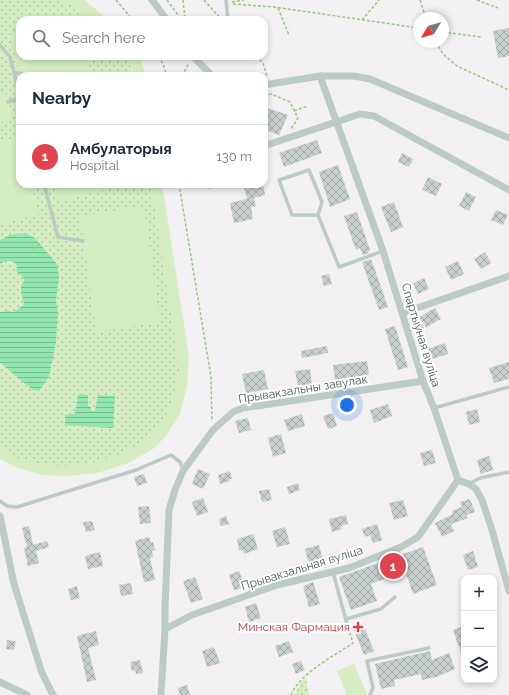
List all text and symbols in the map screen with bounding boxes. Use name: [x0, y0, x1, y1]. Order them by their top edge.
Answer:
north arrow: [413, 12, 449, 48]
search box: [16, 16, 268, 60]
icon: search: [30, 27, 52, 49]
text: Search here: [62, 29, 145, 47]
text: Nearby: [32, 88, 91, 108]
text: Амбулаторыя: [70, 140, 172, 158]
text: 1: [42, 149, 48, 164]
text: 130 m: [216, 149, 252, 164]
text: Hospital: [70, 158, 119, 173]
street label: Спартыўная вуліца: [399, 281, 443, 389]
street label: Прывакзальны завулак: [237, 372, 369, 406]
your location: [337, 395, 357, 415]
street label: Прывакзальная вуліца: [239, 543, 365, 593]
pin: 1: [380, 551, 406, 581]
map controls: [461, 575, 497, 683]
button: +: [461, 575, 497, 611]
button: −: [461, 611, 497, 647]
place label: Минская Фармация: [238, 620, 350, 634]
marker: Минская Фармация: [353, 622, 363, 632]
button: layers: [461, 647, 497, 683]

